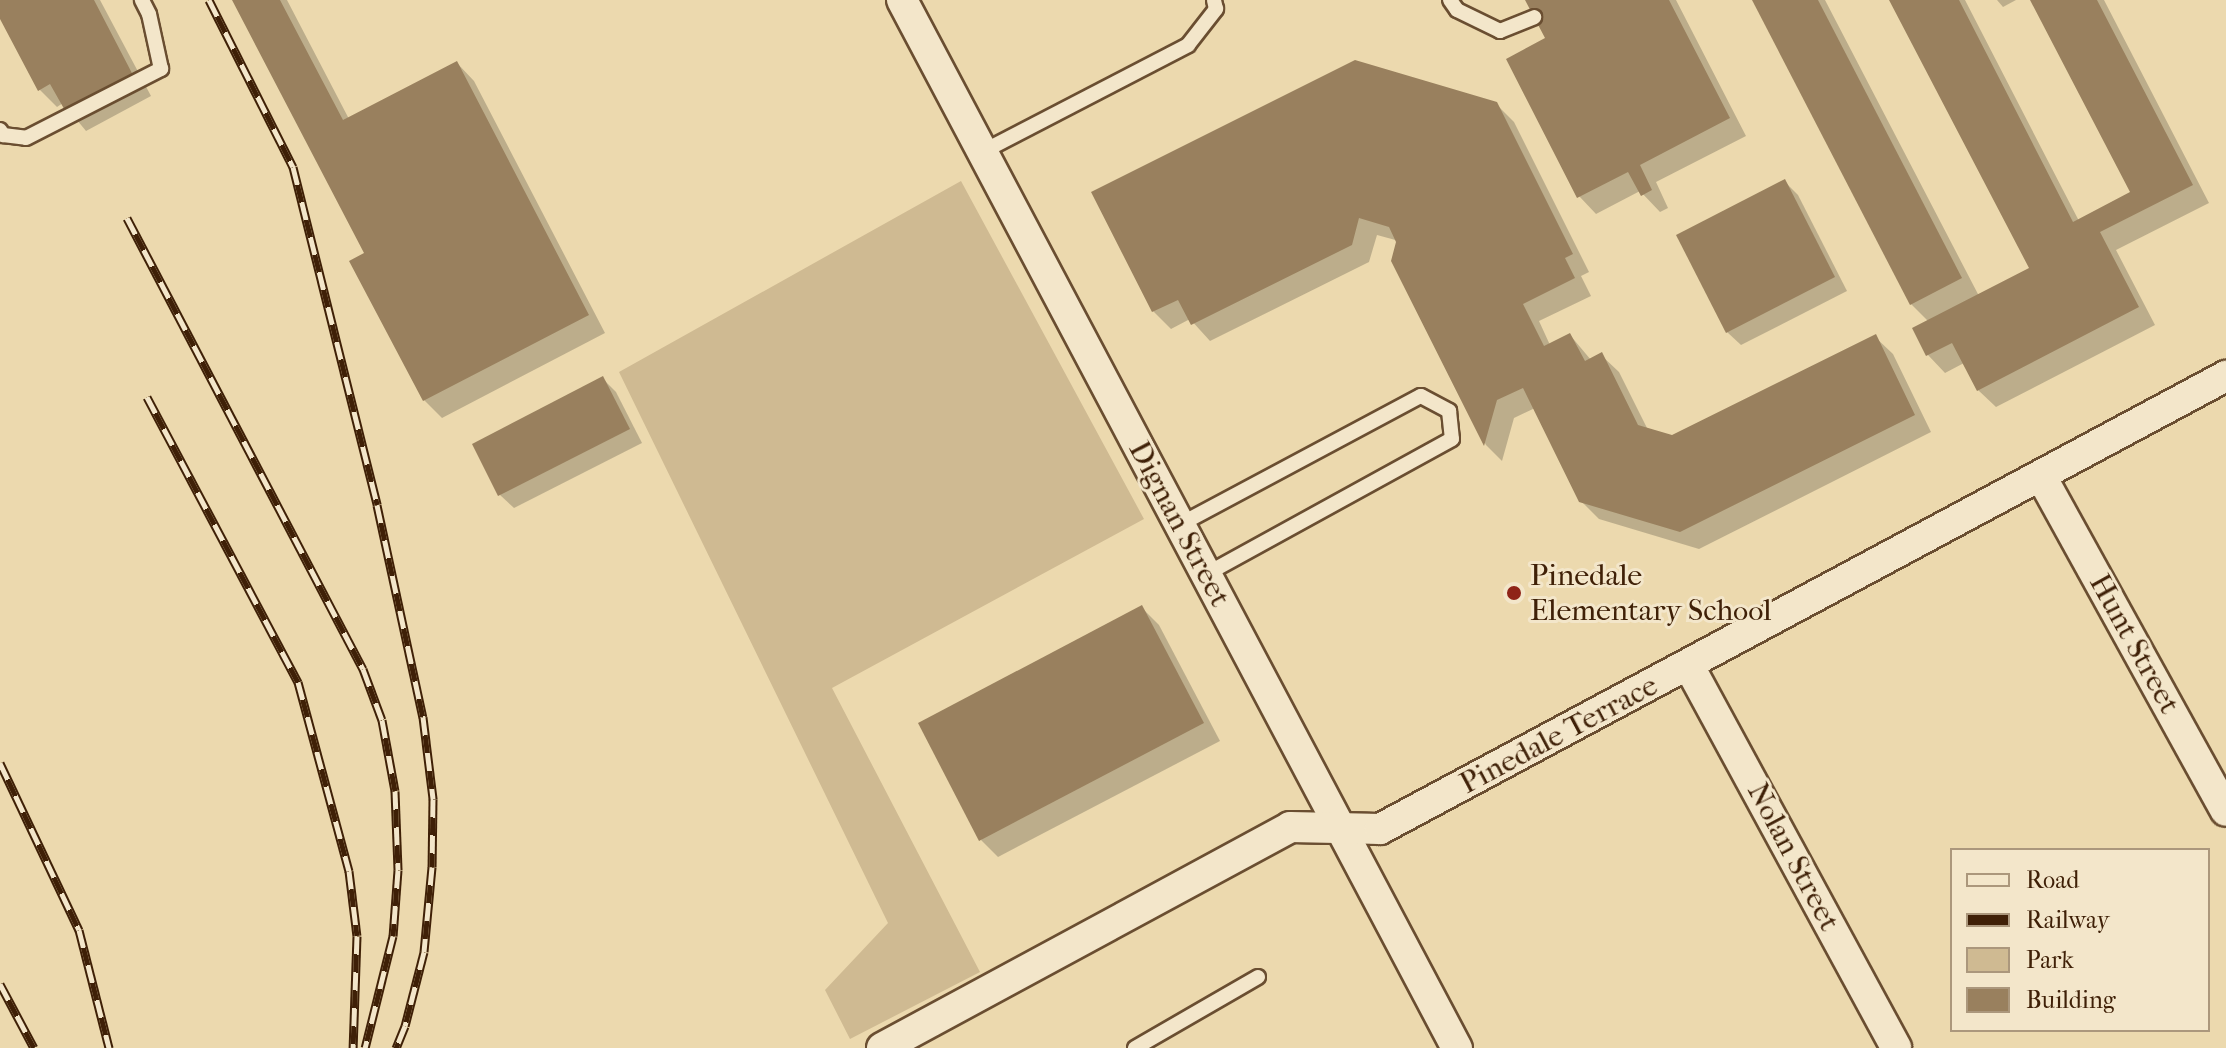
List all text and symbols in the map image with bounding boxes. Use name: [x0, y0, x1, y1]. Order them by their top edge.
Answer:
street label: Dignan Street: [1120, 435, 1238, 613]
place label: Pinedale Elementary School: [1530, 558, 1772, 628]
street label: Hunt Street: [2081, 568, 2187, 720]
marker: Pinedale Elementary School: [1505, 584, 1523, 602]
street label: Pinedale Terrace: [1454, 668, 1664, 802]
street label: Nolan Street: [1739, 777, 1847, 937]
legend: [1950, 848, 2210, 1032]
text: Road: [2026, 866, 2079, 894]
text: Railway: [2026, 906, 2109, 934]
text: Park: [2026, 946, 2074, 974]
text: Building: [2026, 986, 2116, 1014]

